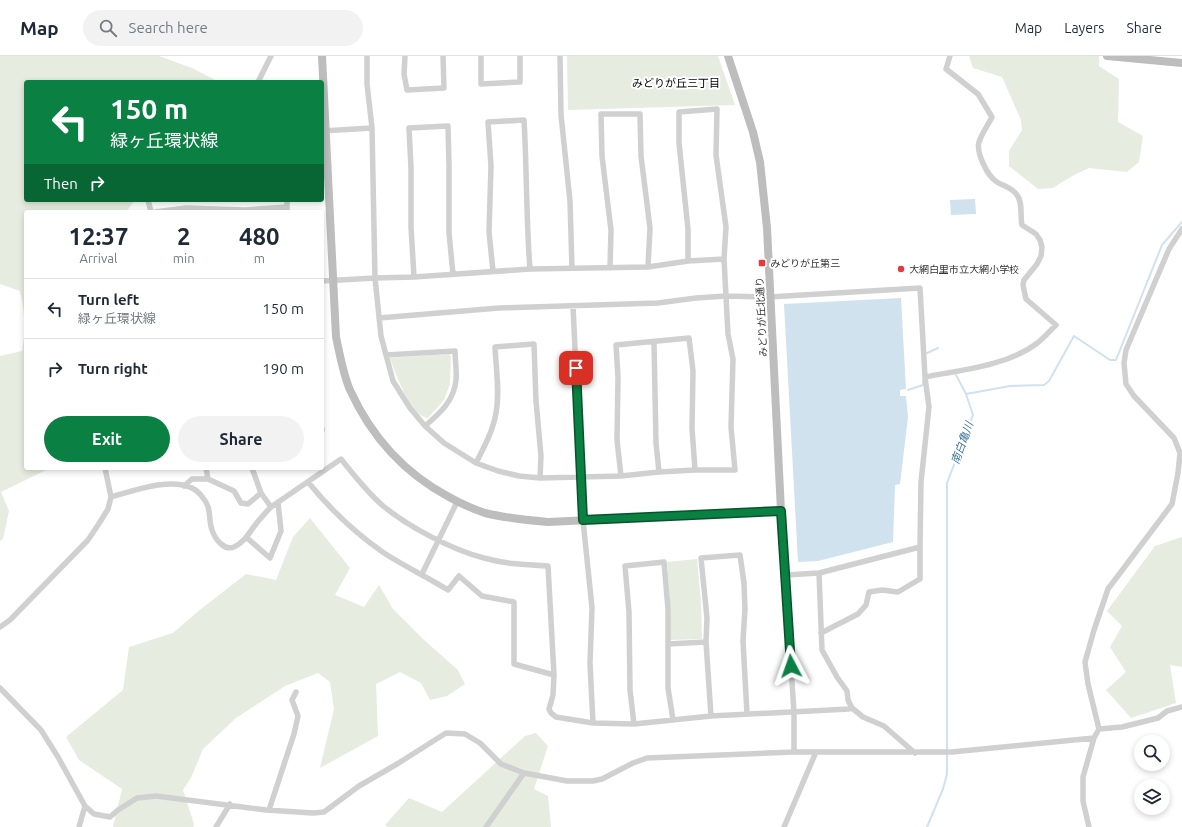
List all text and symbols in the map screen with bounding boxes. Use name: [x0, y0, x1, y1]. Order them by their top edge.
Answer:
search box: [83, 10, 363, 46]
text: Map: [20, 17, 59, 39]
icon: search: [97, 17, 119, 39]
text: Search here: [129, 19, 208, 36]
text: Map: [1015, 20, 1042, 36]
text: Layers: [1064, 20, 1104, 36]
text: Share: [1126, 20, 1162, 36]
district label: みどりが丘三丁目: [632, 77, 720, 89]
text: 150 m: [110, 93, 188, 124]
icon: left: [44, 96, 96, 148]
text: 緑ヶ丘環状線: [110, 130, 218, 150]
icon: right: [86, 172, 108, 194]
text: Then: [44, 175, 78, 192]
text: 12:37: [68, 223, 128, 250]
text: 2: [177, 223, 190, 250]
text: 480: [239, 223, 280, 250]
text: Arrival: [79, 251, 117, 265]
text: min: [173, 251, 195, 265]
text: m: [254, 251, 265, 265]
marker: みどりが丘第三: [757, 258, 767, 268]
place label: みどりが丘第三: [770, 258, 840, 269]
marker: 大網白里市立大網小学校: [896, 264, 906, 274]
place label: 大網白里市立大網小学校: [909, 264, 1019, 275]
street label: みどりが丘北通り: [754, 277, 769, 357]
text: Turn left: [78, 291, 139, 308]
icon: left: [44, 298, 66, 320]
text: 150 m: [262, 300, 304, 317]
text: 緑ヶ丘環状線: [78, 311, 156, 325]
pin: [559, 351, 593, 385]
icon: arrive: [565, 357, 587, 379]
icon: right: [44, 358, 66, 380]
text: Turn right: [78, 360, 148, 377]
text: 190 m: [262, 360, 304, 377]
button: Exit: [44, 416, 170, 462]
button: Share: [178, 416, 304, 462]
water label: 南白亀川: [949, 419, 976, 466]
position arrow: [770, 645, 812, 687]
map controls: [1134, 735, 1170, 815]
button: search: [1134, 735, 1170, 771]
button: layers: [1134, 779, 1170, 815]

